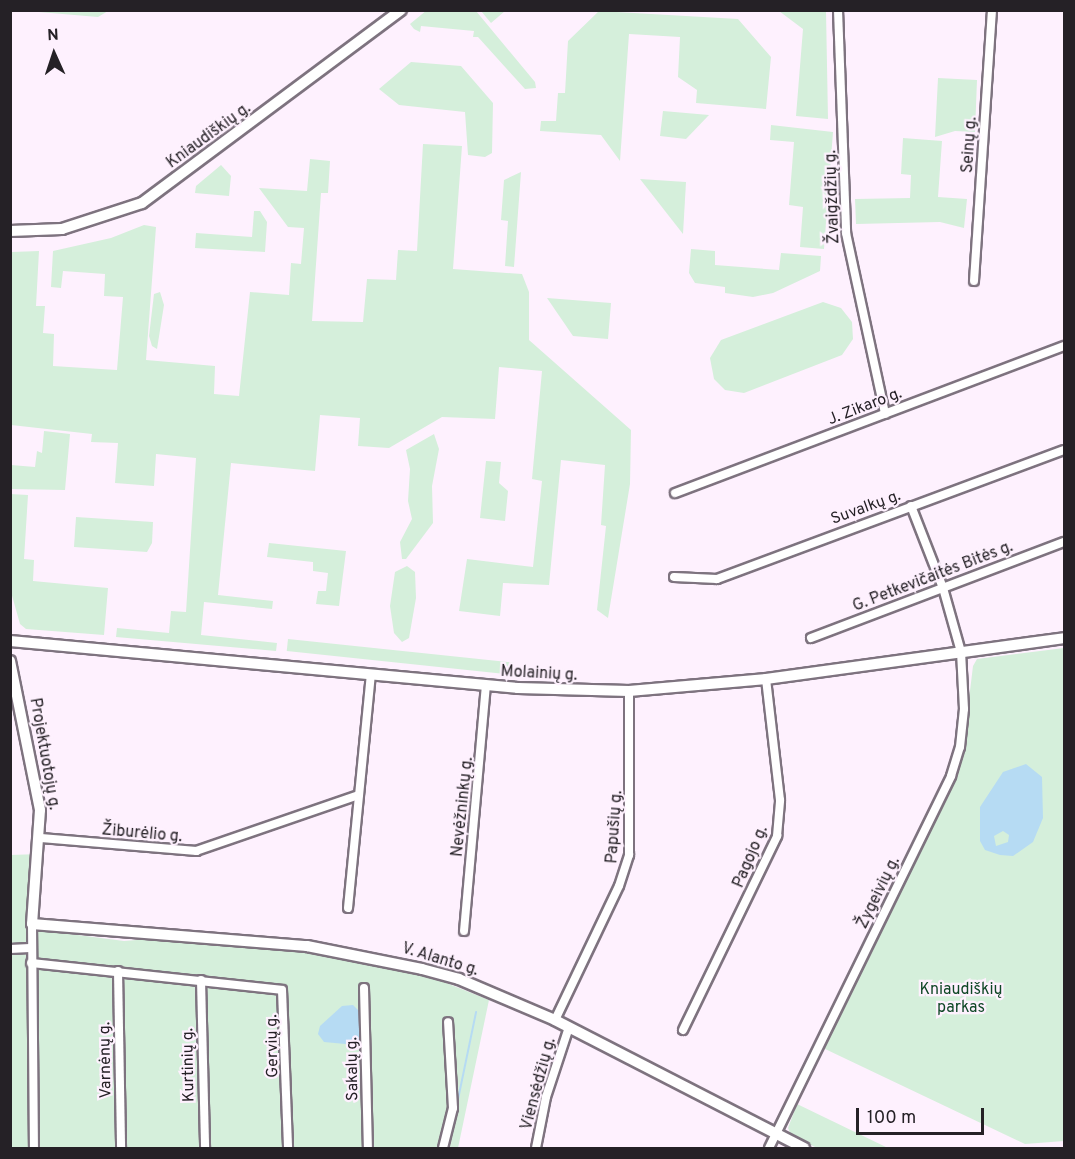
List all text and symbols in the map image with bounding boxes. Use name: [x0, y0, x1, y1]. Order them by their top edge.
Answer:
north arrow: [24, 24, 84, 84]
text: N: [47, 26, 59, 46]
street label: Kniaudiškių g.: [163, 99, 255, 173]
street label: Seinų g.: [958, 116, 982, 174]
street label: Žvaigždžių g.: [822, 150, 844, 244]
street label: J. Zikaro g.: [825, 384, 905, 430]
street label: Suvalkų g.: [829, 487, 903, 529]
street label: G. Petkevičaitės Bitės g.: [850, 538, 1016, 616]
street label: Molainių g.: [500, 662, 578, 686]
street label: Projektuotojų g.: [25, 696, 63, 812]
street label: Nevėžninkų g.: [448, 756, 478, 858]
street label: Papušių g.: [603, 790, 627, 864]
street label: Žiburėlio g.: [101, 821, 183, 847]
street label: Pagojo g.: [729, 823, 773, 891]
street label: Žygeivių g.: [853, 854, 905, 932]
street label: V. Alanto g.: [399, 939, 481, 981]
park label: Kniaudiškių parkas: [919, 980, 1003, 1018]
street label: Gervių g.: [263, 1014, 283, 1078]
street label: Varnėnų g.: [96, 1022, 116, 1098]
street label: Kurtinių g.: [179, 1028, 199, 1102]
street label: Viensėdžių g.: [517, 1036, 561, 1132]
street label: Sakalų g.: [343, 1037, 363, 1101]
scale bar: [859, 1096, 986, 1134]
text: 100 m: [867, 1107, 916, 1130]

